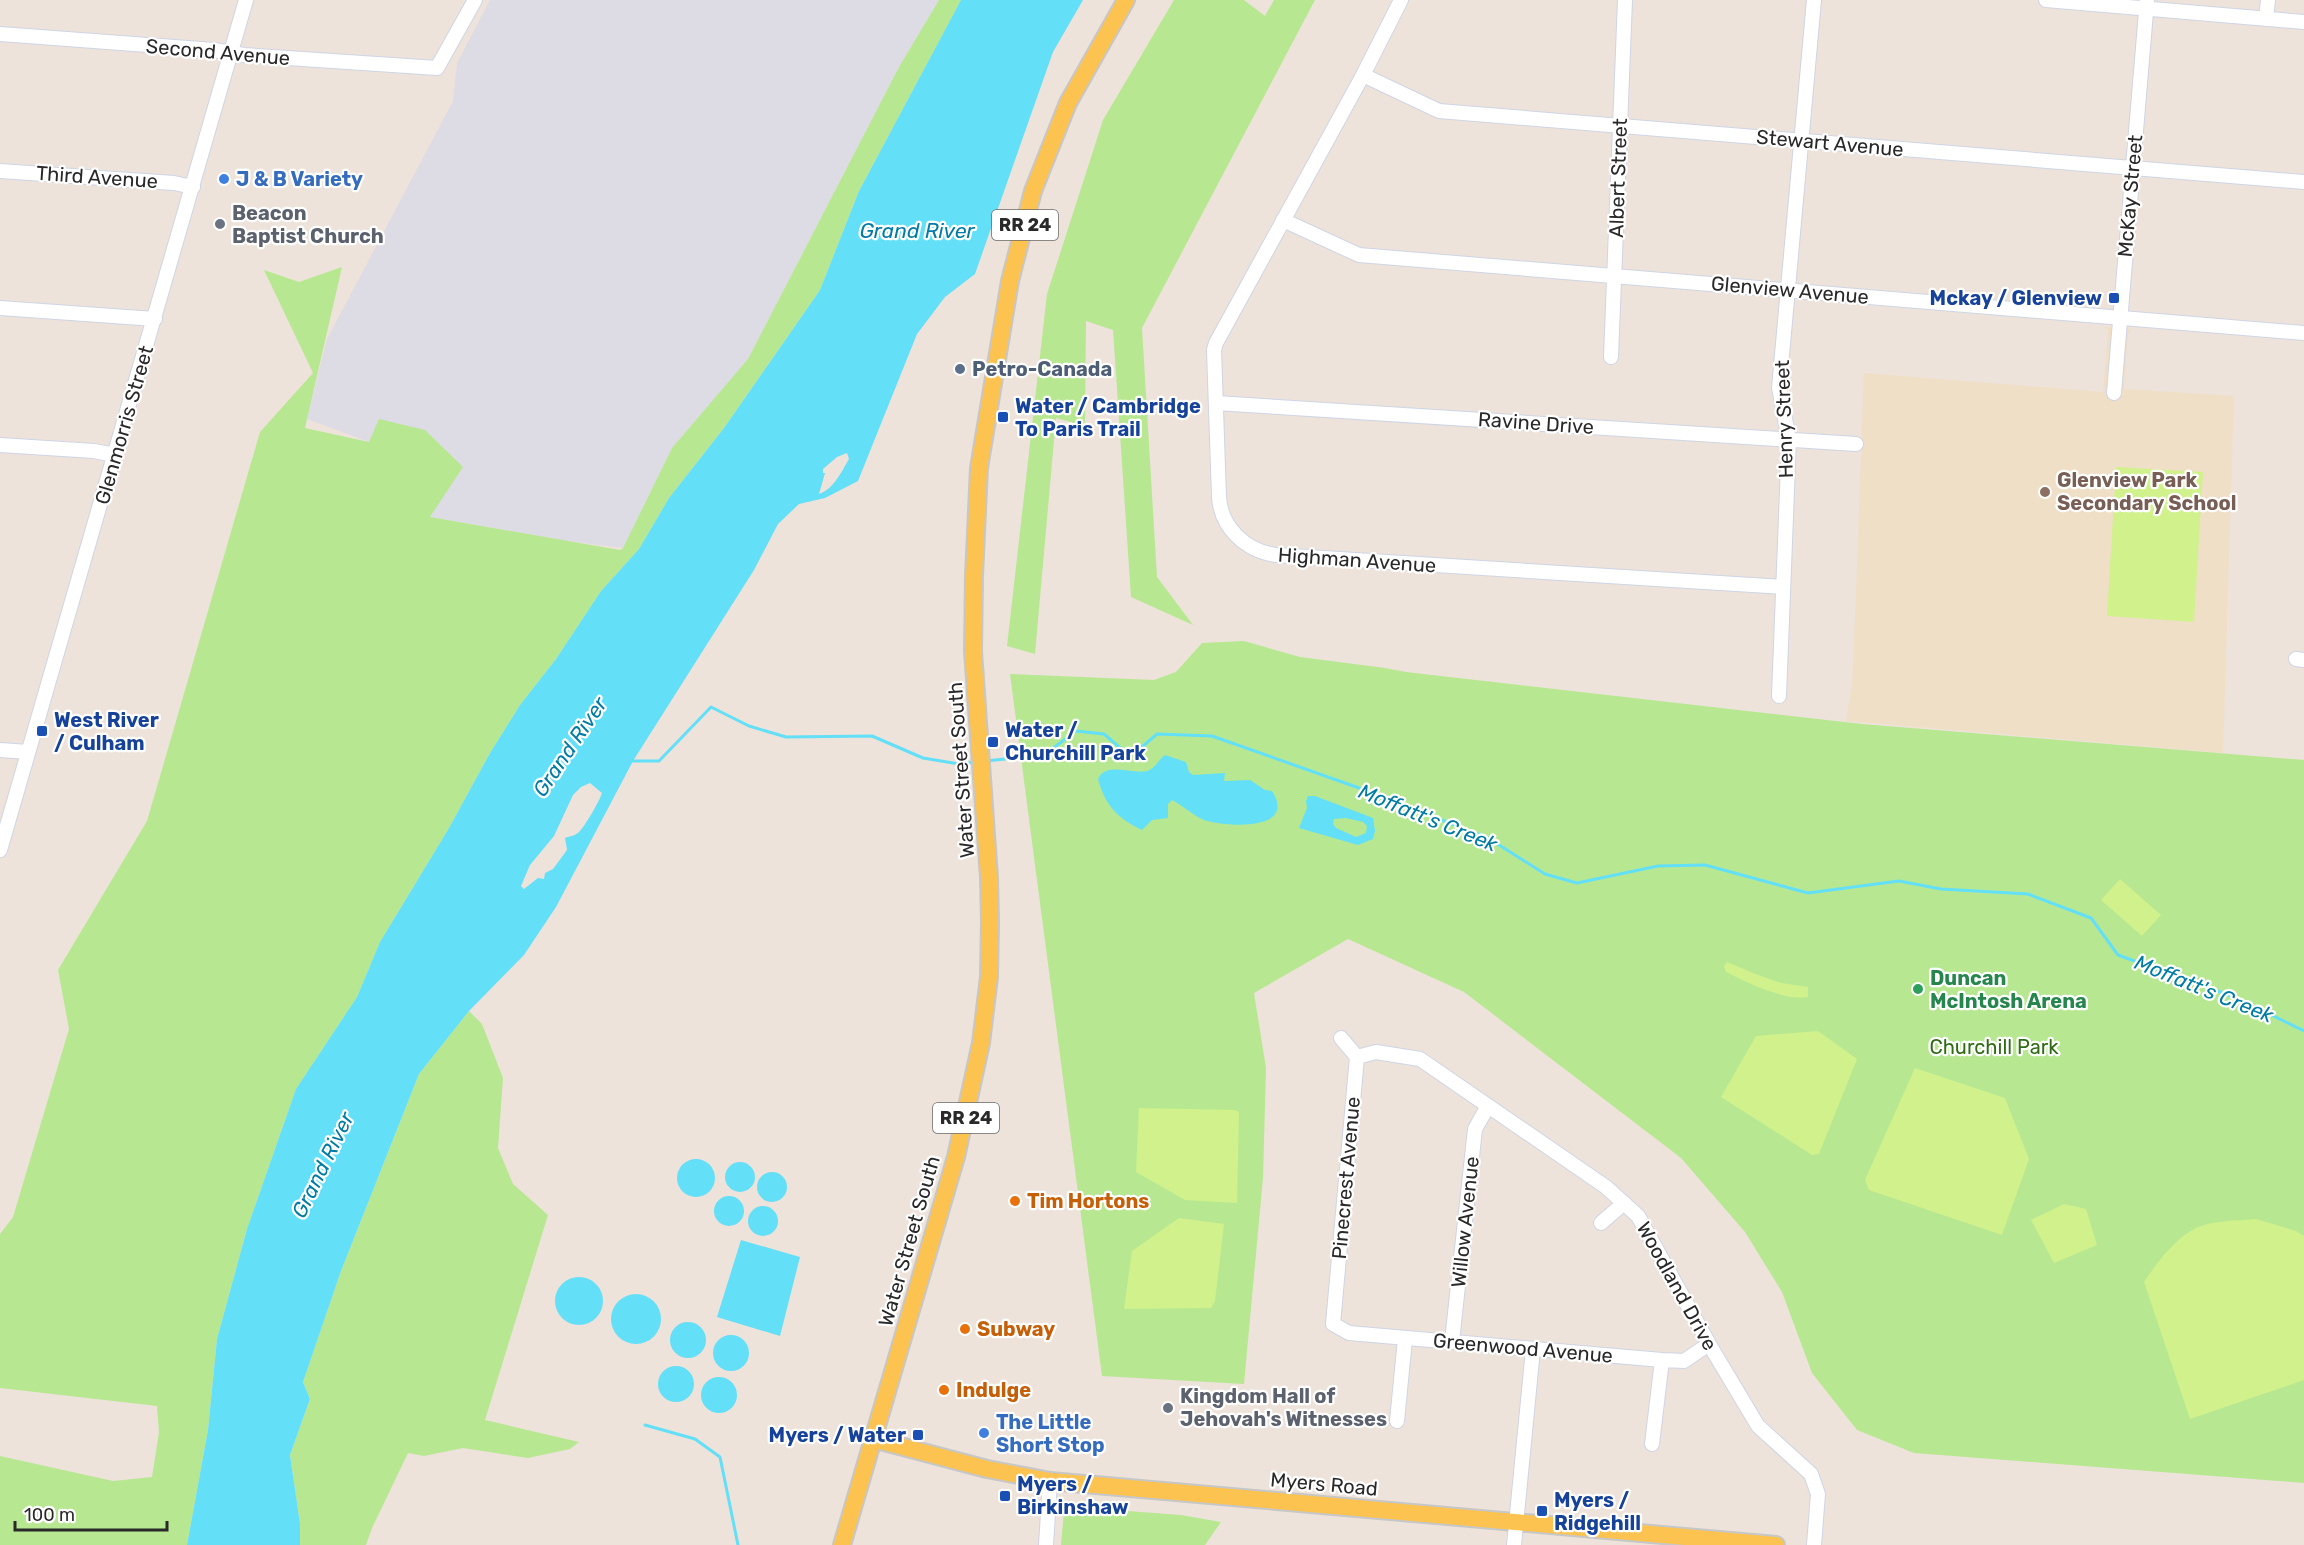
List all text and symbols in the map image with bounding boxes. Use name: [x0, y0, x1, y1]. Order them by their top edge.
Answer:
street label: Second Avenue: [145, 34, 291, 70]
street label: Albert Street: [1604, 118, 1632, 238]
street label: Stewart Avenue: [1755, 125, 1905, 161]
street label: McKay Street: [2113, 134, 2147, 258]
street label: Third Avenue: [35, 161, 159, 193]
place label: J & B Variety: [236, 167, 363, 191]
marker: J & B Variety: [217, 172, 231, 186]
place label: Beacon Baptist Church: [232, 201, 384, 248]
road number: RR 24: [992, 210, 1058, 240]
marker: Beacon Baptist Church: [213, 217, 227, 231]
water label: Grand River: [860, 218, 975, 243]
street label: Glenview Avenue: [1710, 271, 1870, 309]
place label: Mckay / Glenview: [1930, 286, 2102, 310]
marker: Mckay / Glenview: [2107, 291, 2121, 305]
street label: Glenmorris Street: [90, 343, 158, 507]
place label: Petro-Canada: [972, 357, 1112, 381]
street label: Henry Street: [1770, 359, 1798, 479]
marker: Petro-Canada: [953, 362, 967, 376]
place label: Water / Cambridge To Paris Trail: [1015, 394, 1201, 441]
street label: Ravine Drive: [1477, 407, 1595, 439]
marker: Water / Cambridge To Paris Trail: [996, 410, 1010, 424]
place label: Glenview Park Secondary School: [2057, 468, 2236, 515]
marker: Glenview Park Secondary School: [2038, 485, 2052, 499]
street label: Highman Avenue: [1277, 542, 1437, 578]
street label: Water Street South: [943, 681, 979, 859]
water label: Grand River: [527, 691, 613, 801]
place label: West River / Culham: [54, 708, 159, 755]
place label: Water / Churchill Park: [1005, 718, 1146, 765]
marker: West River / Culham: [35, 724, 49, 738]
marker: Water / Churchill Park: [986, 735, 1000, 749]
water label: Moffatt's Creek: [1355, 778, 1502, 857]
water label: Moffatt's Creek: [2131, 949, 2278, 1028]
place label: Duncan McIntosh Arena: [1930, 966, 2087, 1013]
marker: Duncan McIntosh Arena: [1911, 982, 1925, 996]
park label: Churchill Park: [1929, 1035, 2059, 1059]
street label: Pinecrest Avenue: [1327, 1096, 1365, 1260]
road number: RR 24: [933, 1103, 999, 1133]
water label: Grand River: [286, 1107, 359, 1222]
street label: Water Street South: [873, 1153, 945, 1329]
street label: Willow Avenue: [1446, 1155, 1484, 1289]
place label: Tim Hortons: [1027, 1189, 1149, 1213]
marker: Tim Hortons: [1008, 1194, 1022, 1208]
street label: Woodland Drive: [1632, 1217, 1722, 1355]
place label: Subway: [977, 1317, 1055, 1341]
marker: Subway: [958, 1322, 972, 1336]
street label: Greenwood Avenue: [1432, 1328, 1614, 1368]
place label: Indulge: [956, 1378, 1031, 1402]
marker: Indulge: [937, 1383, 951, 1397]
place label: Kingdom Hall of Jehovah's Witnesses: [1180, 1384, 1387, 1431]
marker: Kingdom Hall of Jehovah's Witnesses: [1161, 1401, 1175, 1415]
place label: The Little Short Stop: [996, 1410, 1105, 1457]
place label: Myers / Water: [769, 1423, 906, 1447]
marker: The Little Short Stop: [977, 1426, 991, 1440]
marker: Myers / Water: [911, 1428, 925, 1442]
street label: Myers Road: [1269, 1467, 1379, 1501]
place label: Myers / Birkinshaw: [1017, 1472, 1129, 1519]
place label: Myers / Ridgehill: [1554, 1488, 1641, 1535]
marker: Myers / Birkinshaw: [998, 1489, 1012, 1503]
scale bar: [15, 1494, 166, 1532]
text: 100 m: [24, 1504, 75, 1526]
marker: Myers / Ridgehill: [1535, 1504, 1549, 1518]

